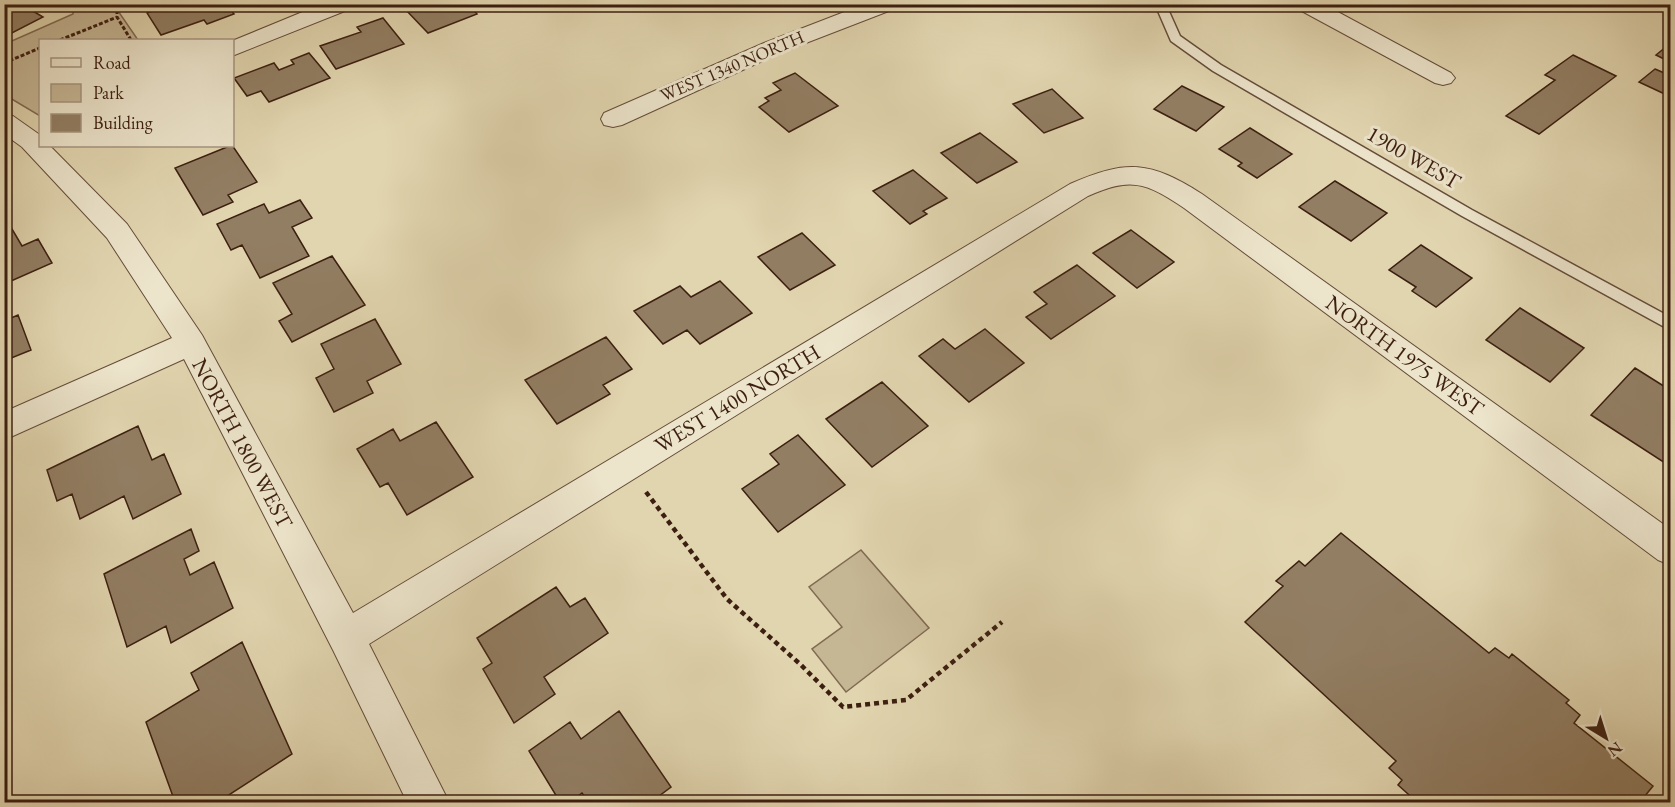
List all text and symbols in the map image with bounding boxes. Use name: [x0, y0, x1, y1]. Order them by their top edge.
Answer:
street label: WEST 1340 NORTH: [656, 25, 807, 106]
legend: [39, 39, 234, 147]
text: Road: [93, 51, 132, 74]
text: Park: [93, 81, 124, 104]
text: Building: [93, 111, 153, 134]
street label: 1900 WEST: [1361, 119, 1466, 196]
street label: NORTH 1975 WEST: [1320, 288, 1490, 423]
street label: WEST 1400 NORTH: [649, 337, 826, 459]
street label: NORTH 1800 WEST: [185, 353, 300, 534]
north arrow: [1576, 708, 1636, 768]
text: N: [1603, 737, 1626, 762]

